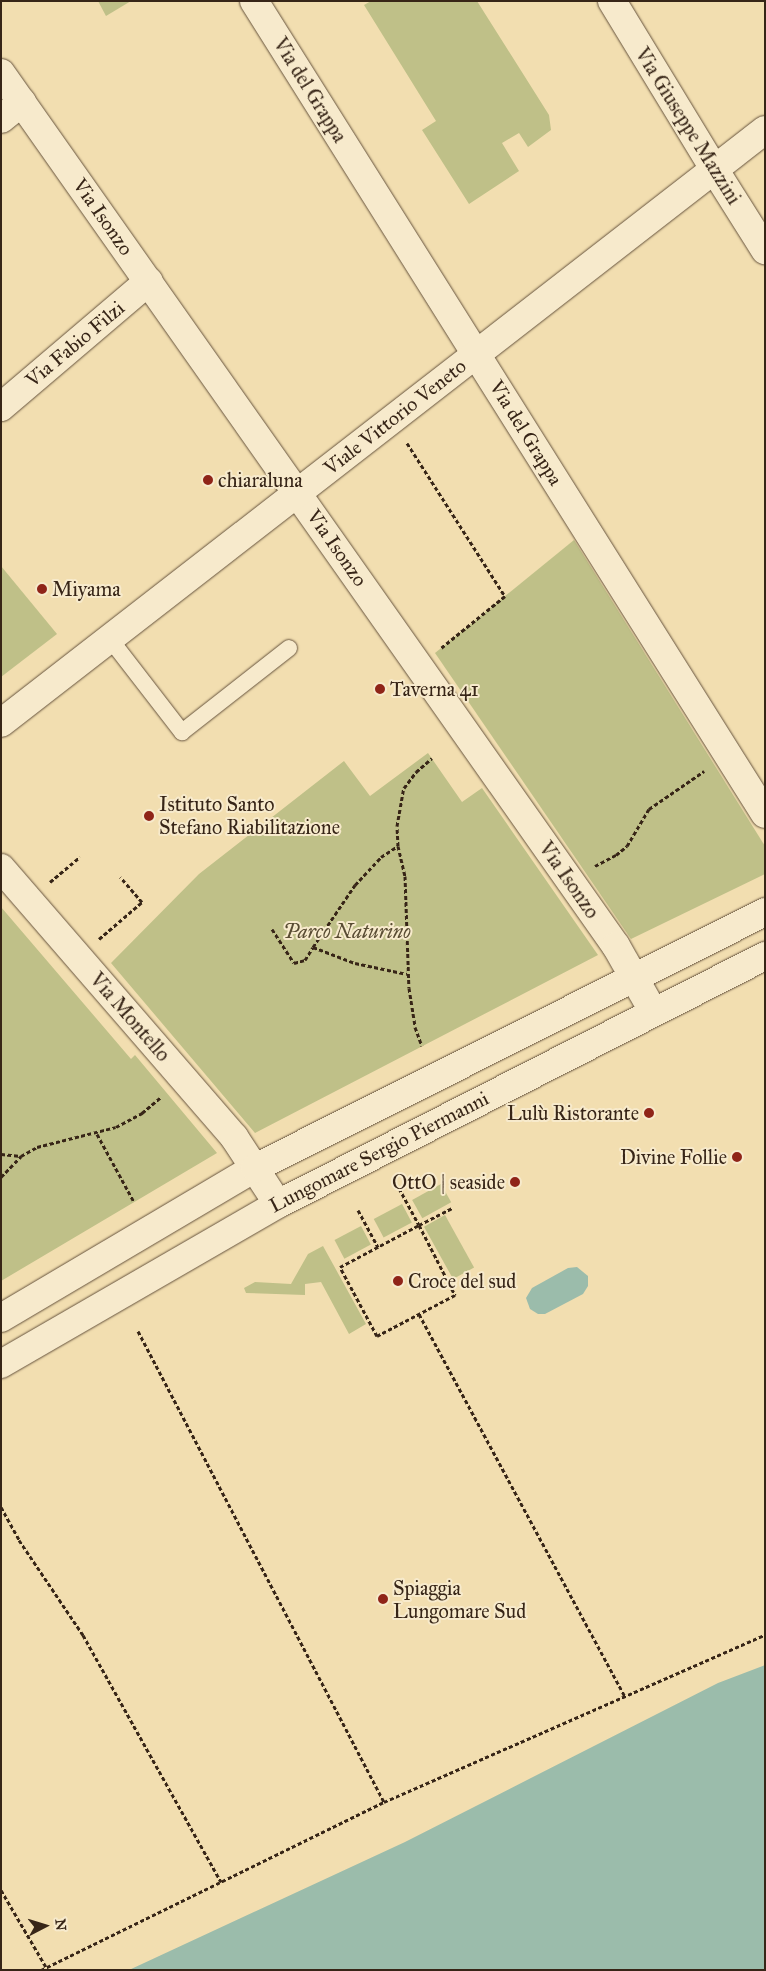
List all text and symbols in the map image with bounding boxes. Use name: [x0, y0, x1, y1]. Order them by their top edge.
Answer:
street label: Via del Grappa: [268, 33, 352, 147]
street label: Via Giuseppe Mazzini: [630, 43, 746, 209]
street label: Via Isonzo: [68, 174, 138, 260]
street label: Via Fabio Filzi: [21, 296, 129, 392]
street label: Viale Vittorio Veneto: [319, 354, 471, 480]
street label: Via del Grappa: [484, 376, 568, 490]
place label: chiaraluna: [218, 468, 303, 492]
marker: chiaraluna: [202, 474, 214, 486]
street label: Via Isonzo: [302, 505, 372, 591]
place label: Miyama: [52, 577, 121, 601]
marker: Miyama: [36, 583, 48, 595]
place label: Taverna 41: [390, 677, 479, 701]
marker: Taverna 41: [374, 683, 386, 695]
place label: Istituto Santo Stefano Riabilitazione: [159, 792, 340, 839]
marker: Istituto Santo Stefano Riabilitazione: [143, 810, 155, 822]
street label: Via Isonzo: [534, 837, 604, 923]
park label: Parco Naturino: [283, 919, 411, 943]
street label: Via Montello: [85, 968, 175, 1066]
street label: Lungomare Sergio Piermanni: [265, 1086, 493, 1218]
place label: Lulù Ristorante: [507, 1101, 639, 1125]
marker: Lulù Ristorante: [643, 1107, 655, 1119]
place label: Divine Follie: [620, 1145, 727, 1169]
marker: Divine Follie: [731, 1151, 743, 1163]
place label: OttO | seaside: [392, 1170, 505, 1194]
marker: OttO | seaside: [509, 1176, 521, 1188]
place label: Croce del sud: [408, 1269, 516, 1293]
marker: Croce del sud: [392, 1275, 404, 1287]
place label: Spiaggia Lungomare Sud: [393, 1576, 526, 1623]
marker: Spiaggia Lungomare Sud: [377, 1593, 389, 1605]
north arrow: [20, 1901, 70, 1951]
text: N: [51, 1918, 69, 1931]

